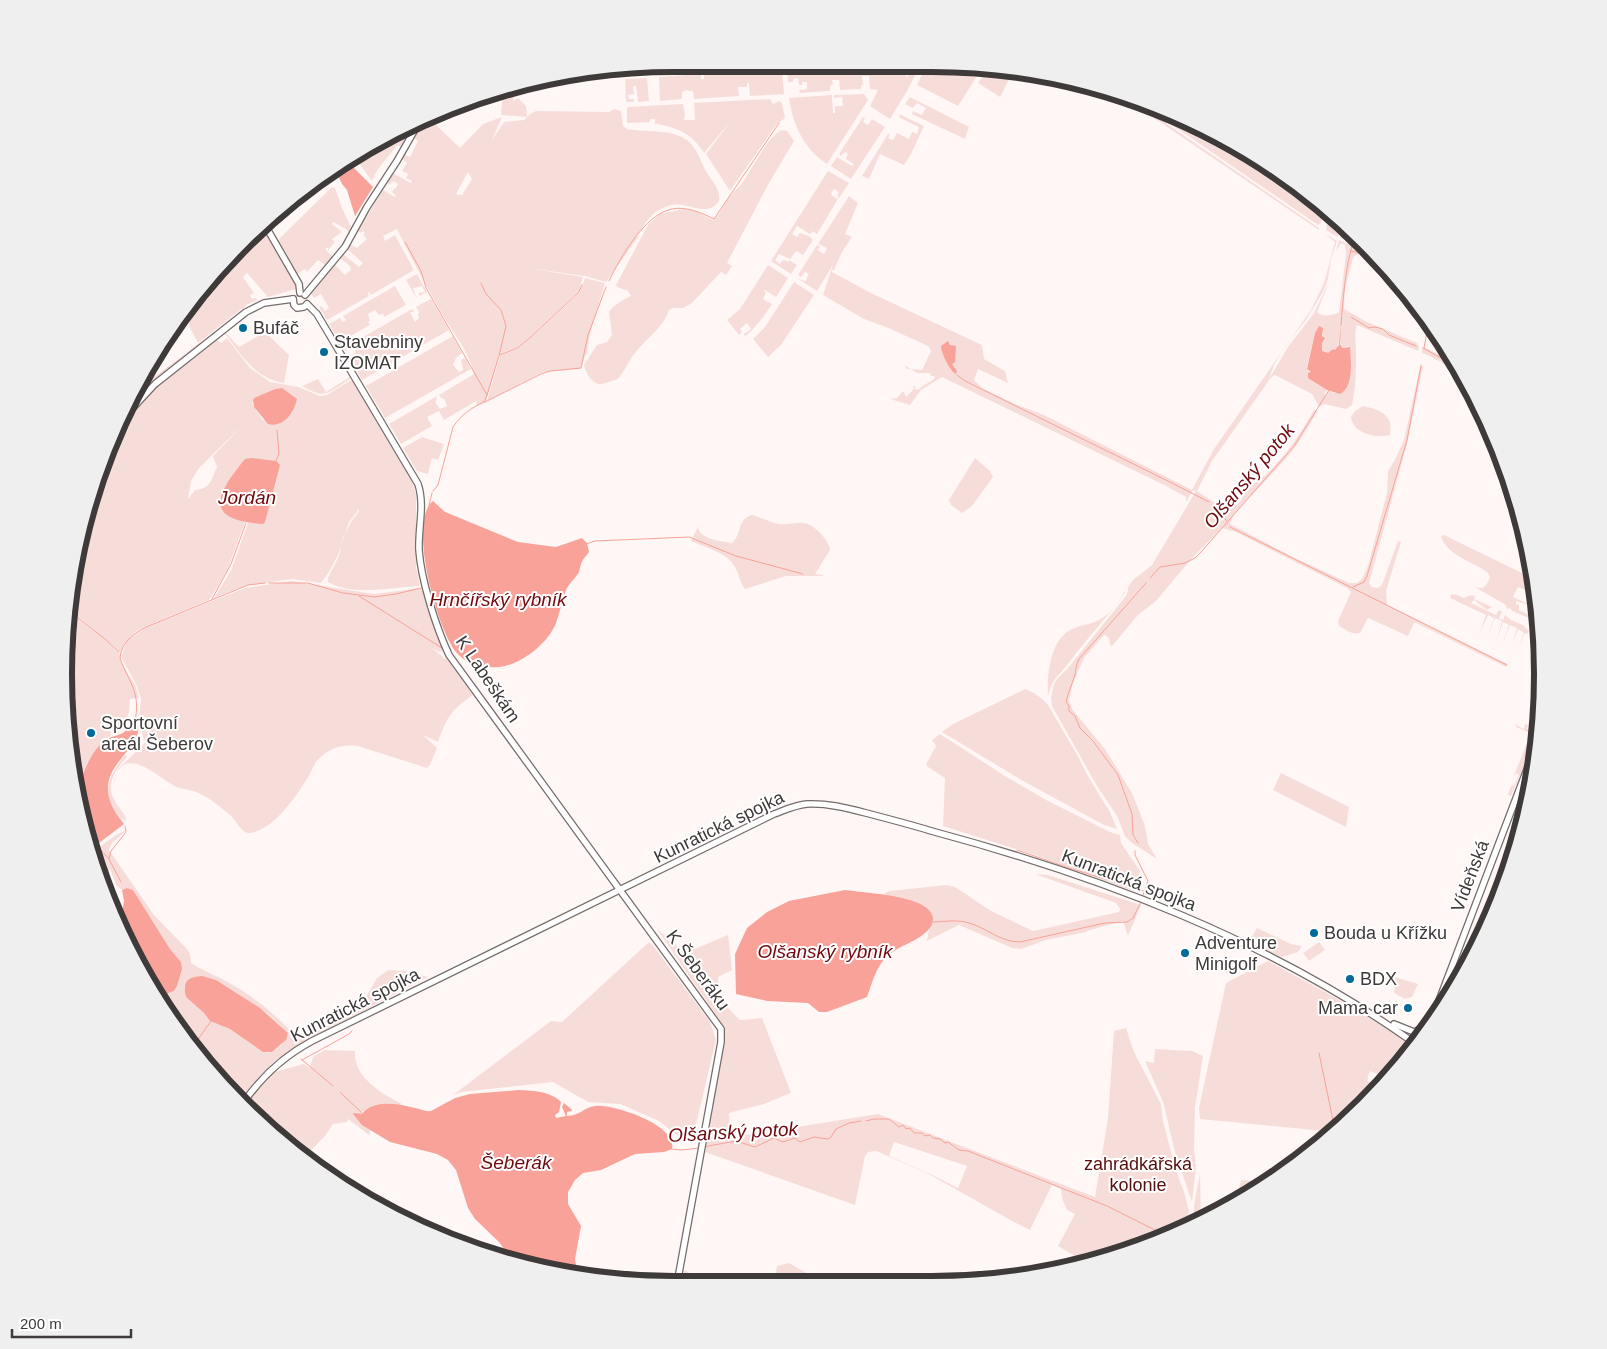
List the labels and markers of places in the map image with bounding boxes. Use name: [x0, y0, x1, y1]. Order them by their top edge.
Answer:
place label: Bufáč: [253, 318, 299, 338]
marker: Bufáč: [237, 322, 249, 334]
place label: Stavebniny IZOMAT: [334, 332, 423, 373]
marker: Stavebniny IZOMAT: [318, 346, 330, 358]
place label: Sportovní areál Šeberov: [101, 713, 213, 754]
marker: Sportovní areál Šeberov: [85, 727, 97, 739]
place label: Bouda u Křížku: [1324, 923, 1447, 943]
marker: Bouda u Křížku: [1308, 927, 1320, 939]
place label: Adventure Minigolf: [1195, 933, 1277, 974]
marker: Adventure Minigolf: [1179, 947, 1191, 959]
place label: BDX: [1360, 969, 1397, 989]
marker: BDX: [1344, 973, 1356, 985]
place label: Mama car: [1318, 998, 1398, 1018]
marker: Mama car: [1402, 1002, 1414, 1014]

